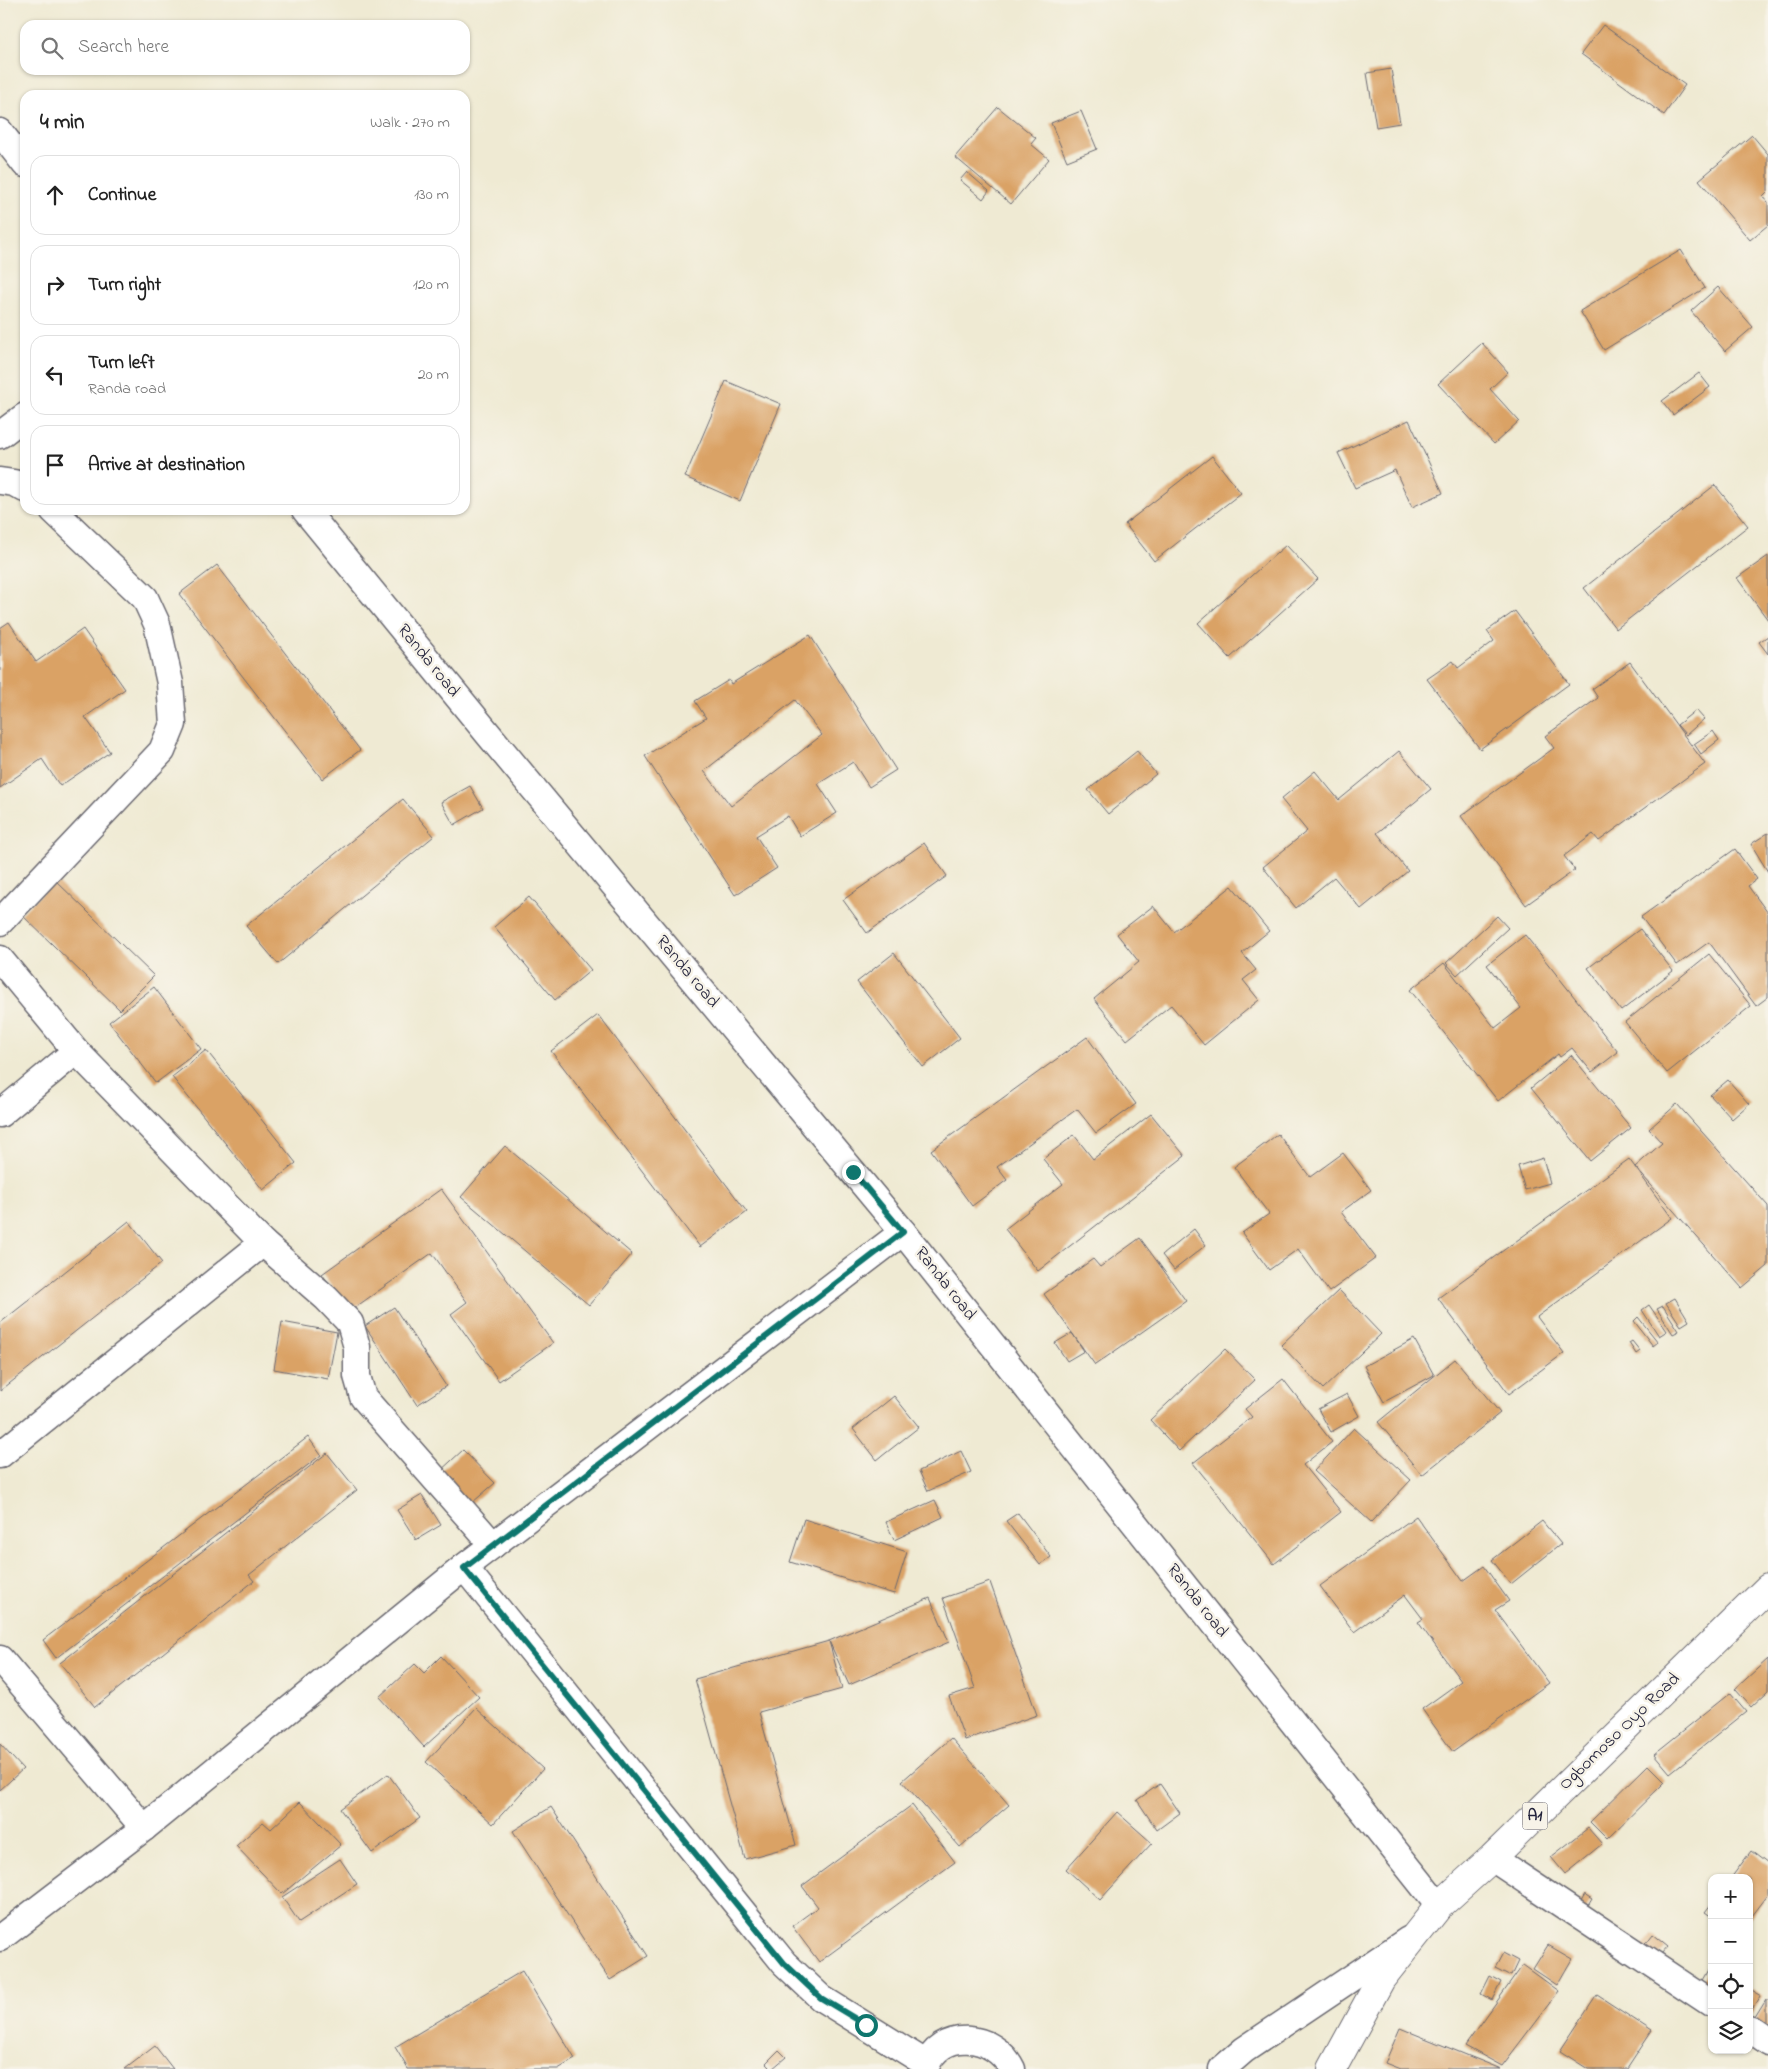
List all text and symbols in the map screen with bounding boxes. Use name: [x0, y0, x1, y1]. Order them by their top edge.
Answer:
search box: [20, 20, 470, 75]
icon: search: [38, 34, 66, 62]
text: Search here: [78, 34, 169, 61]
text: 4 min: [40, 108, 84, 138]
text: Walk · 270 m: [370, 111, 450, 135]
icon: ahead: [41, 181, 69, 209]
text: Continue: [88, 182, 156, 209]
text: 130 m: [414, 183, 449, 207]
icon: right: [41, 271, 69, 299]
text: Turn right: [88, 272, 161, 299]
text: 120 m: [413, 273, 449, 297]
text: Turn left: [88, 350, 155, 377]
icon: left: [41, 361, 69, 389]
text: 20 m: [418, 363, 449, 387]
text: Randa road: [88, 377, 166, 401]
icon: arrive: [41, 451, 69, 479]
text: Arrive at destination: [88, 452, 245, 479]
street label: Randa road: [390, 619, 466, 703]
street label: Randa road: [649, 930, 725, 1014]
route end: [842, 1161, 865, 1184]
street label: Randa road: [908, 1241, 982, 1327]
street label: Randa road: [1160, 1558, 1234, 1644]
street label: Ogbomoso Oyo Road: [1553, 1667, 1687, 1798]
road number: A1: [1522, 1802, 1548, 1830]
map controls: [1708, 1874, 1753, 2054]
button: +: [1708, 1874, 1753, 1919]
button: −: [1708, 1919, 1753, 1964]
button: locate: [1708, 1964, 1753, 2009]
button: layers: [1708, 2009, 1753, 2054]
route start: [855, 2014, 878, 2037]

